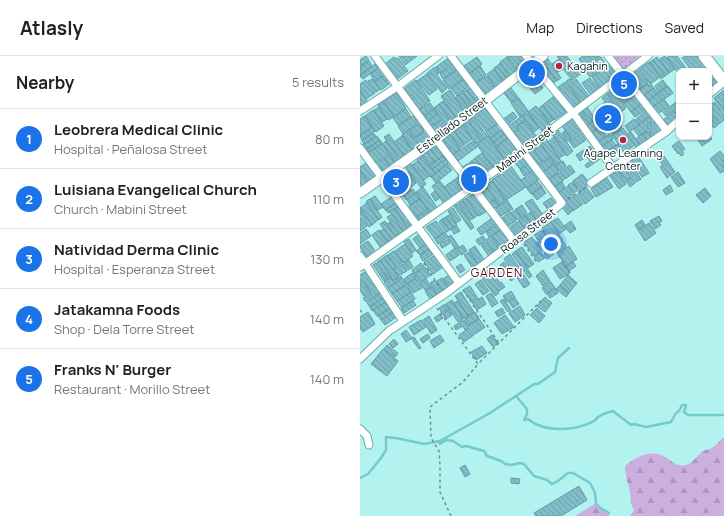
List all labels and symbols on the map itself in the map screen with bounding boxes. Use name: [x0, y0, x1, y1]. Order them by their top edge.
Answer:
pin: 4: [519, 58, 545, 88]
place label: Kagahin: [567, 58, 608, 73]
marker: Kagahin: [554, 61, 564, 71]
pin: 5: [611, 69, 637, 99]
street label: Estrellado Street: [413, 93, 490, 156]
pin: 2: [595, 103, 621, 133]
street label: Mabini Street: [493, 122, 556, 175]
marker: Agape Learning Center: [618, 135, 628, 145]
place label: Agape Learning Center: [584, 145, 662, 173]
pin: 1: [461, 164, 487, 194]
pin: 3: [383, 167, 409, 197]
street label: Roasa Street: [497, 204, 558, 257]
your location: [541, 234, 561, 254]
district label: GARDEN: [471, 264, 523, 281]

